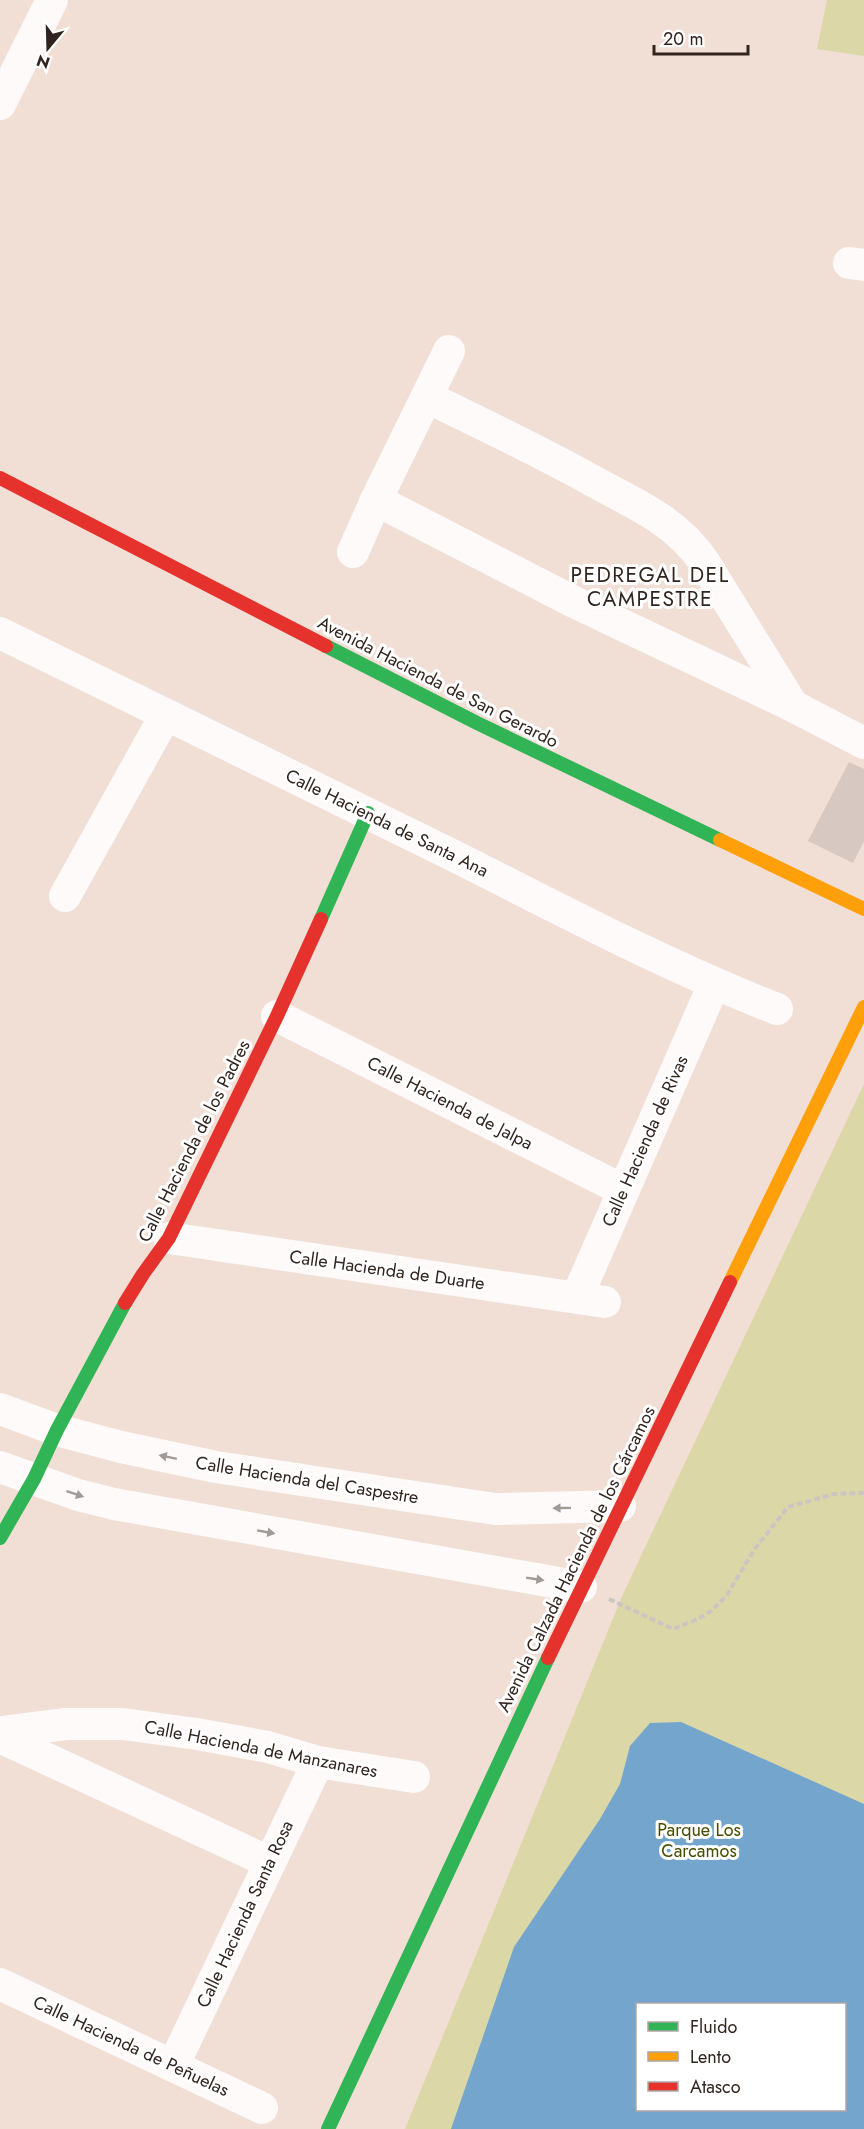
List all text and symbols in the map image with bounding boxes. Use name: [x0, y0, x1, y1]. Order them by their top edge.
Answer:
north arrow: [18, 18, 78, 78]
scale bar: [654, 18, 748, 56]
text: 20 m: [663, 26, 703, 52]
text: N: [34, 49, 53, 75]
district label: PEDREGAL DEL CAMPESTRE: [570, 560, 730, 614]
street label: Avenida Hacienda de San Gerardo: [313, 610, 563, 754]
street label: Calle Hacienda de Santa Ana: [281, 762, 493, 884]
street label: Calle Hacienda de los Padres: [132, 1035, 256, 1247]
street label: Calle Hacienda de Jalpa: [363, 1050, 537, 1156]
street label: Calle Hacienda de Rivas: [595, 1051, 695, 1231]
street label: Calle Hacienda de Duarte: [288, 1243, 486, 1297]
street label: Avenida Calzada Hacienda de los Cárcamos: [490, 1402, 662, 1716]
street label: Calle Hacienda del Caspestre: [194, 1450, 420, 1510]
one-way arrow: [158, 1452, 177, 1461]
one-way arrow: [66, 1490, 84, 1499]
one-way arrow: [552, 1503, 571, 1513]
one-way arrow: [256, 1528, 275, 1537]
one-way arrow: [525, 1575, 544, 1584]
street label: Calle Hacienda de Manzanares: [142, 1714, 380, 1784]
street label: Calle Hacienda Santa Rosa: [190, 1816, 300, 2012]
park label: Parque Los Carcamos: [657, 1817, 741, 1864]
street label: Calle Hacienda de Peñuelas: [29, 1989, 233, 2103]
legend: [636, 2003, 846, 2111]
text: Fluido: [690, 2014, 738, 2040]
text: Lento: [690, 2044, 731, 2070]
text: Atasco: [690, 2074, 741, 2100]

